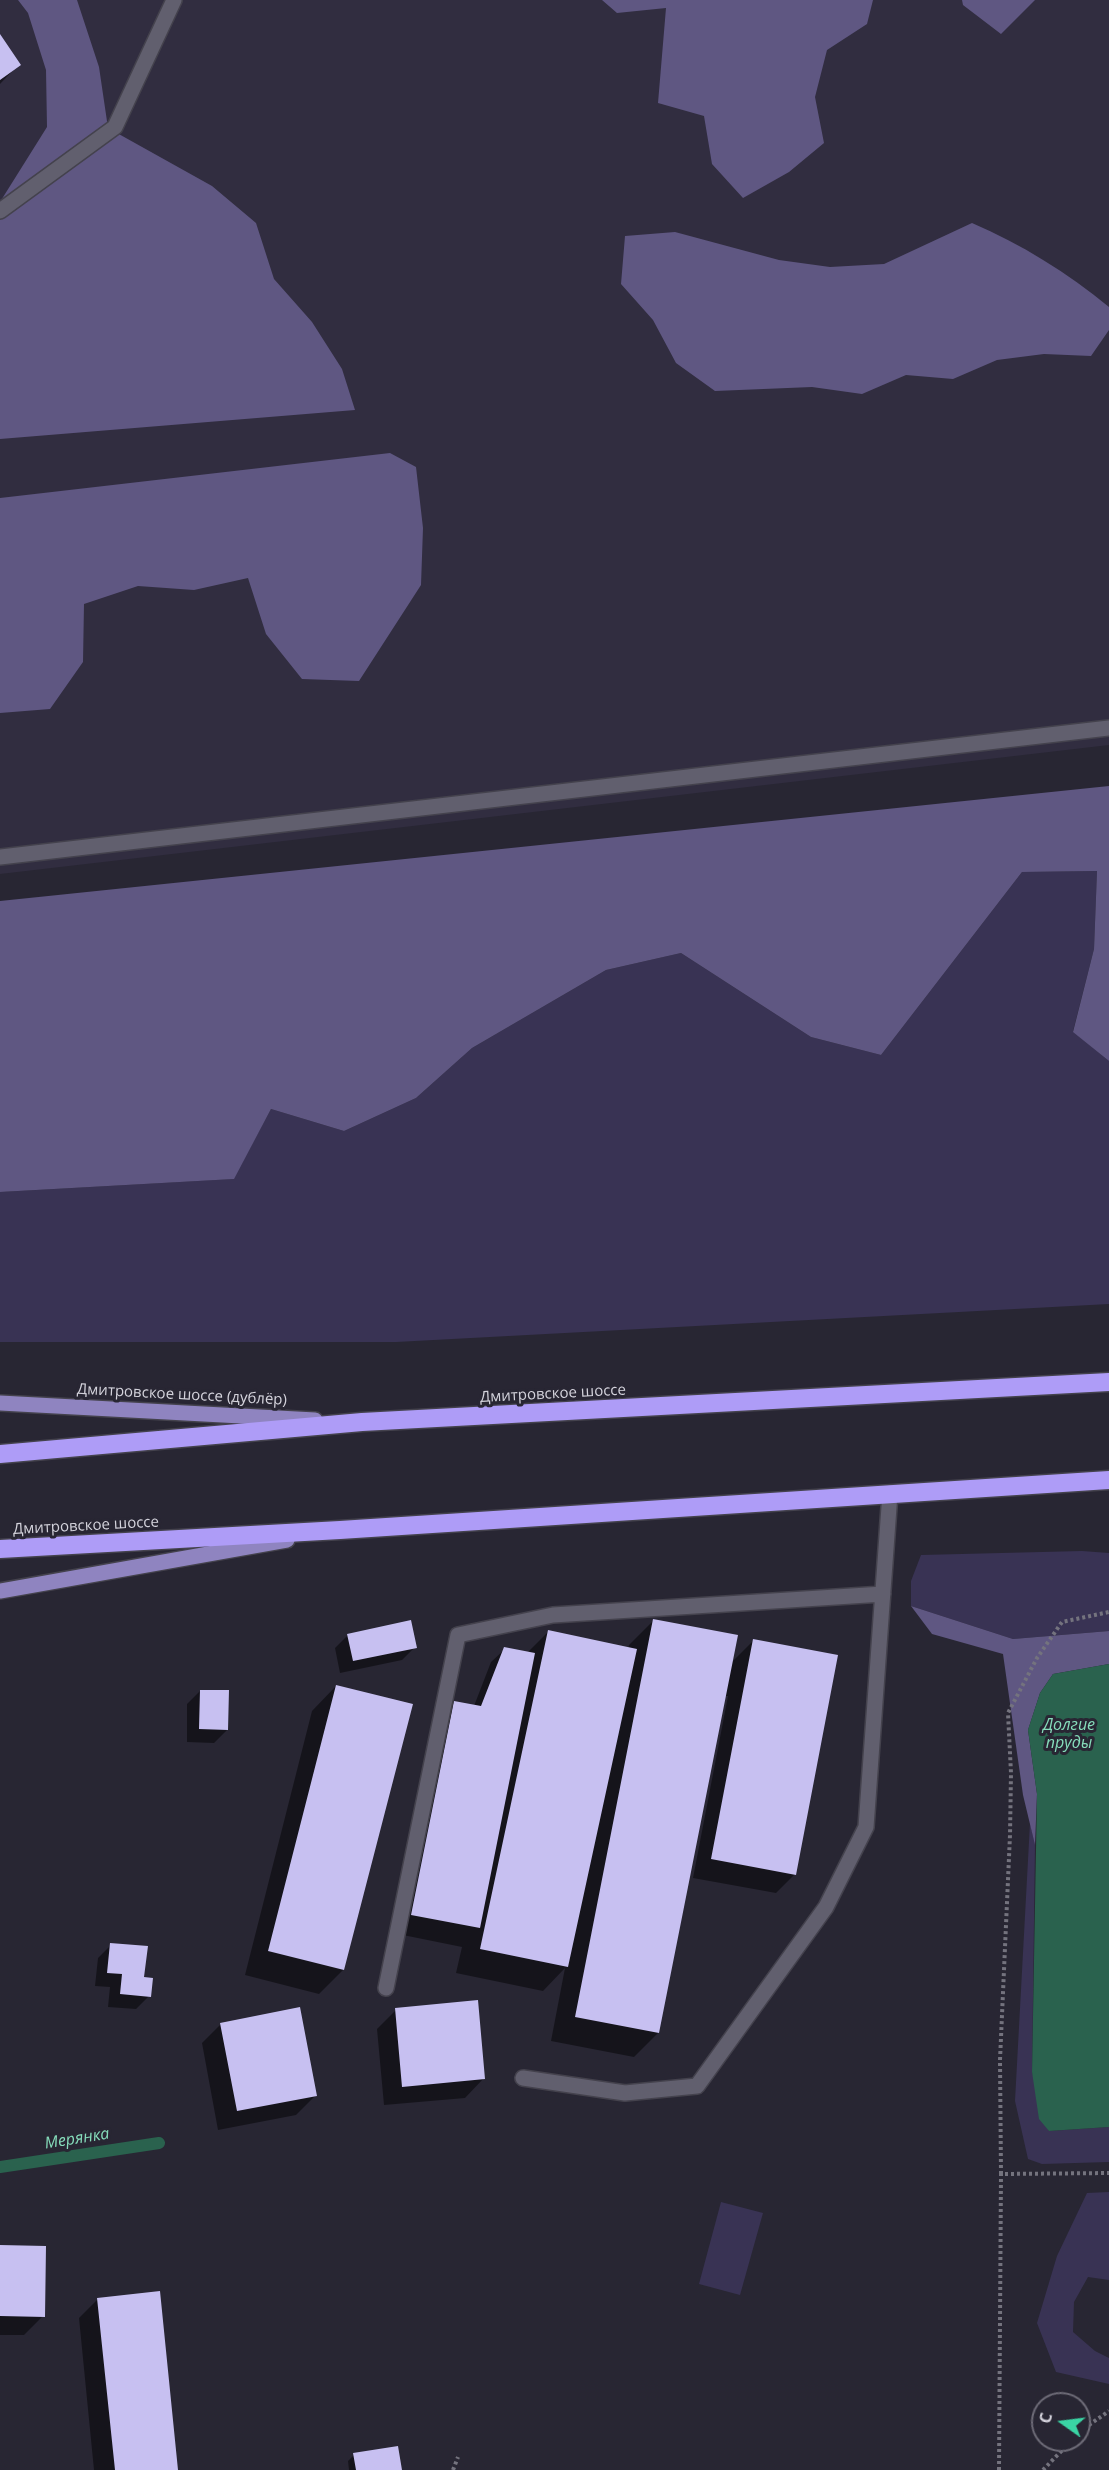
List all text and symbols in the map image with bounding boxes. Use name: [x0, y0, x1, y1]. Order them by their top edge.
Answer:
street label: Дмитровское шоссе (дублёр): [77, 1381, 287, 1409]
street label: Дмитровское шоссе: [480, 1381, 626, 1407]
street label: Дмитровское шоссе: [13, 1513, 159, 1539]
water label: Долгие пруды: [1043, 1715, 1095, 1753]
water label: Мерянка: [43, 2124, 111, 2154]
north arrow: [1031, 2392, 1091, 2452]
text: С: [1034, 2411, 1057, 2426]

